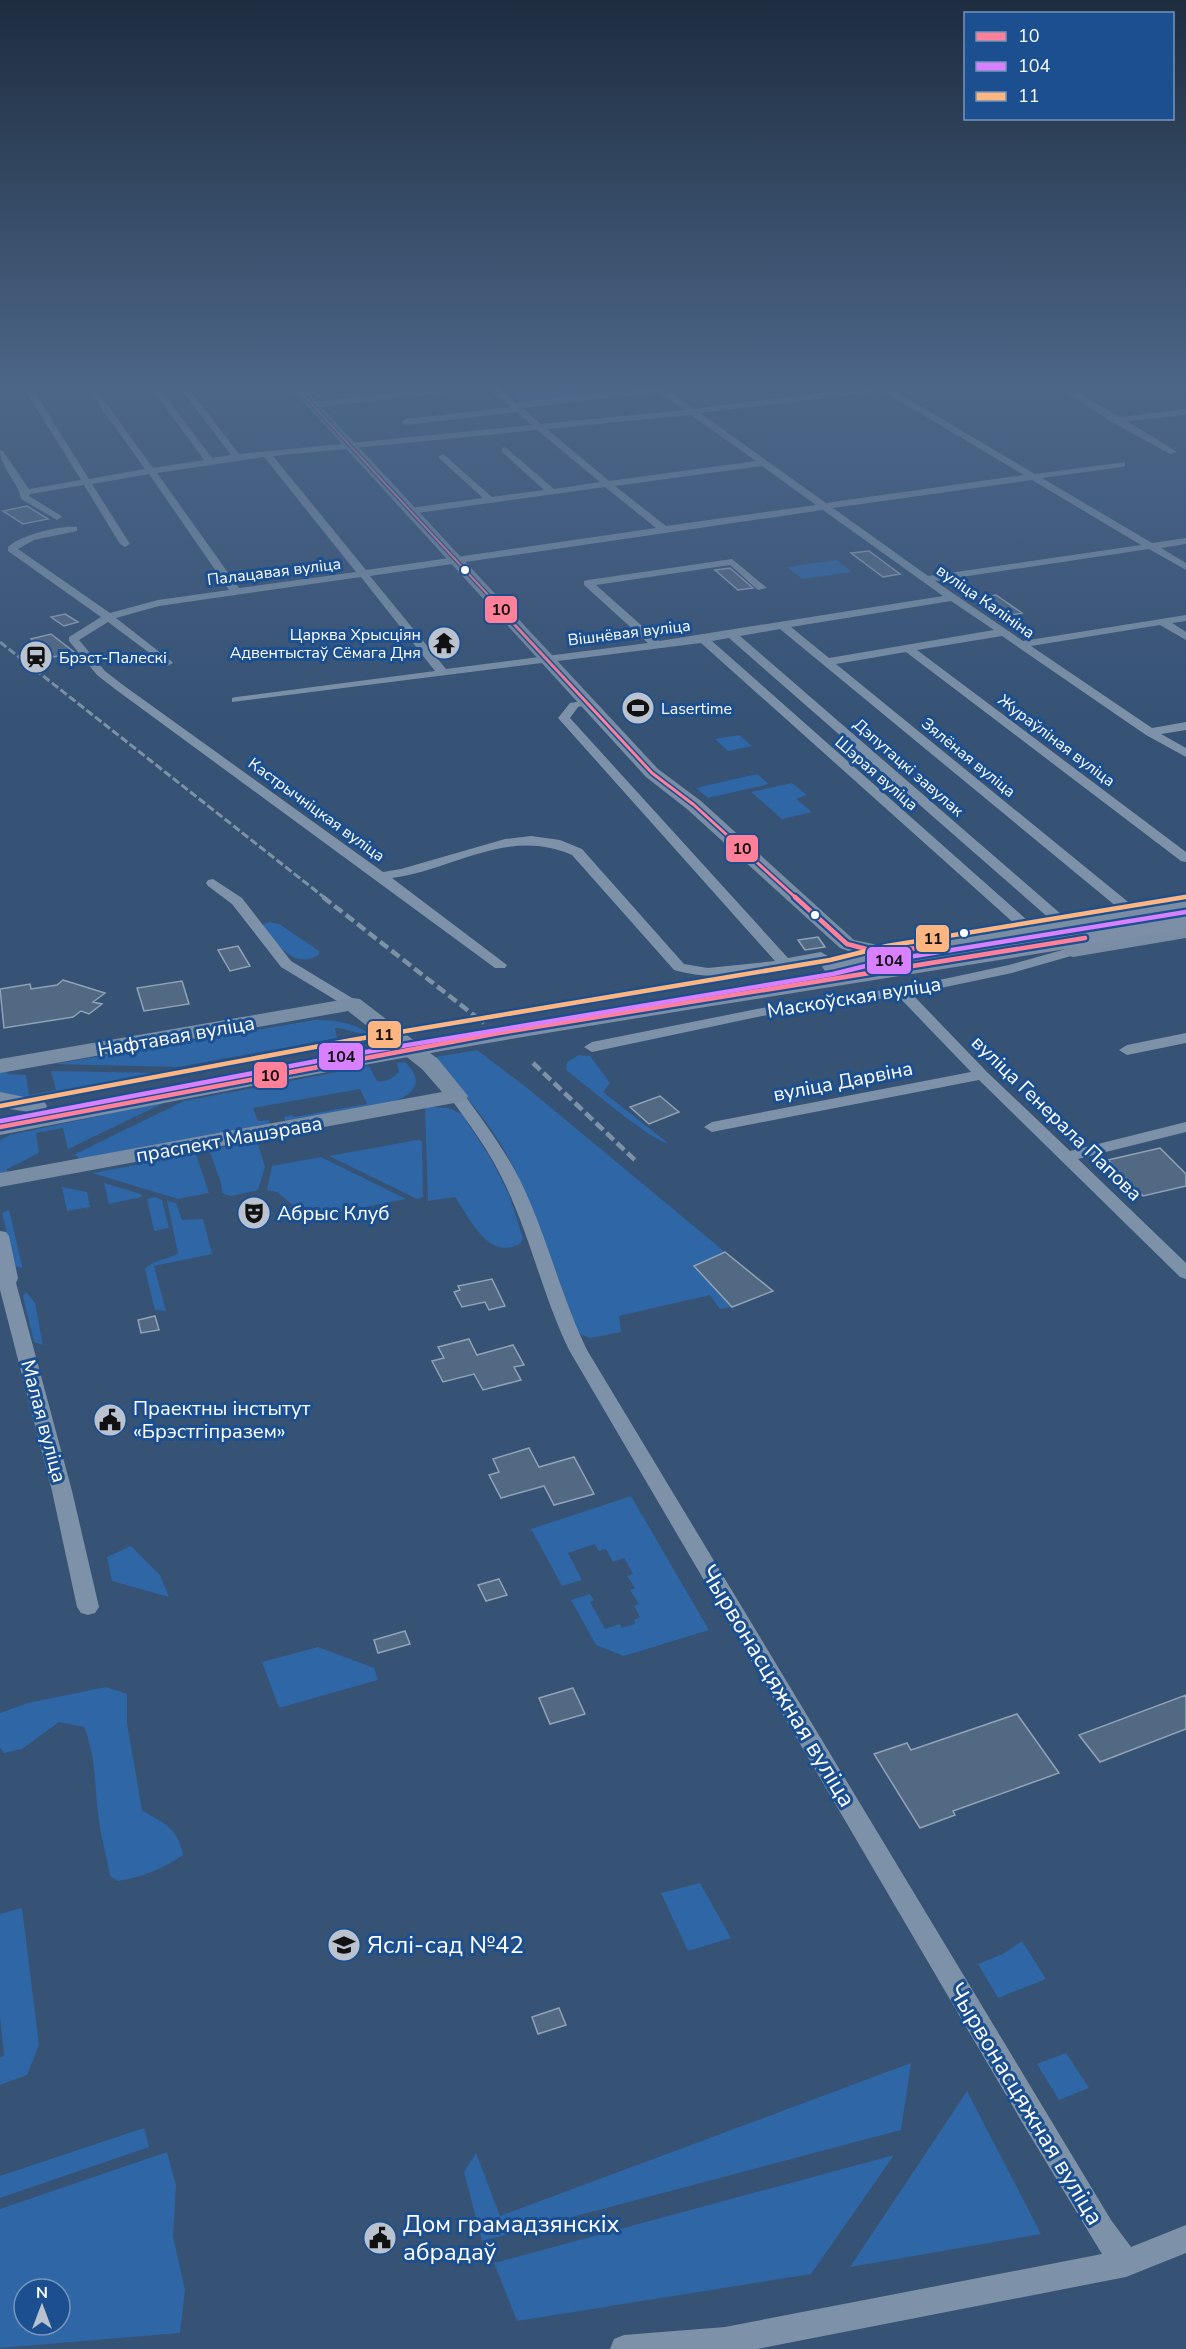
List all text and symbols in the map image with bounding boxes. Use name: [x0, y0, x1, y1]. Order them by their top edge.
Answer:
legend: [964, 12, 1174, 120]
text: 10: [1018, 24, 1040, 48]
text: 104: [1018, 54, 1051, 78]
text: 11: [1018, 84, 1040, 108]
street label: Палацавая вуліца: [206, 553, 342, 591]
street label: вуліца Калініна: [932, 560, 1039, 644]
unlabelled marker: [459, 564, 471, 576]
line badge: 10: [484, 595, 518, 624]
text: 10: [491, 599, 511, 621]
street label: Вішнёвая вуліца: [566, 615, 692, 651]
place label: Царква Хрысціян Адвентыстаў Сёмага Дня: [230, 624, 421, 664]
temple icon: Царква Хрысціян Адвентыстаў Сёмага Дня: [426, 625, 462, 661]
station icon: Брэст-Палескі: [18, 639, 54, 675]
place label: Брэст-Палескі: [59, 647, 167, 669]
sports icon: Lasertime: [620, 690, 656, 726]
street label: Жураўліная вуліца: [993, 690, 1119, 792]
place label: Lasertime: [661, 698, 732, 720]
street label: Зялёная вуліца: [917, 713, 1020, 803]
street label: Дэпутацкі завулак: [849, 714, 969, 822]
street label: Шэрая вуліца: [830, 732, 923, 816]
street label: Кастрычніцкая вуліца: [244, 753, 389, 867]
line badge: 10: [725, 834, 759, 863]
text: 10: [732, 838, 752, 860]
unlabelled marker: [809, 909, 821, 921]
line badge: 11: [915, 924, 950, 953]
unlabelled marker: [958, 927, 970, 939]
text: 11: [923, 928, 943, 950]
line badge: 104: [866, 946, 912, 975]
text: 104: [875, 950, 904, 972]
street label: Маскоўская вуліца: [765, 970, 943, 1025]
street label: Нафтавая вуліца: [95, 1009, 257, 1064]
line badge: 11: [367, 1020, 402, 1049]
text: 11: [374, 1024, 394, 1046]
street label: вуліца Генерала Папова: [965, 1030, 1148, 1207]
line badge: 104: [318, 1042, 364, 1071]
text: 104: [327, 1046, 356, 1068]
street label: вуліца Дарвіна: [771, 1055, 915, 1108]
line badge: 10: [253, 1061, 288, 1089]
text: 10: [260, 1065, 280, 1087]
street label: праспект Машэрава: [134, 1110, 324, 1169]
theatre icon: Абрыс Клуб: [236, 1195, 272, 1231]
place label: Абрыс Клуб: [277, 1200, 390, 1227]
street label: Малая вуліца: [14, 1357, 73, 1485]
place label: Праектны інстытут «Брэстгіпразем»: [133, 1395, 310, 1445]
public building icon: Праектны інстытут «Брэстгіпразем»: [92, 1402, 128, 1438]
street label: Чырвонасцяжная вуліца: [693, 1559, 863, 1813]
school or university icon: Яслі-сад №42: [326, 1927, 362, 1963]
place label: Яслі-сад №42: [367, 1929, 524, 1961]
street label: Чырвонасцяжная вуліца: [941, 1977, 1111, 2231]
place label: Дом грамадзянскіх абрадаў: [403, 2208, 620, 2268]
public building icon: Дом грамадзянскіх абрадаў: [362, 2220, 398, 2256]
north arrow: [12, 2277, 72, 2337]
text: N: [36, 2282, 48, 2304]

